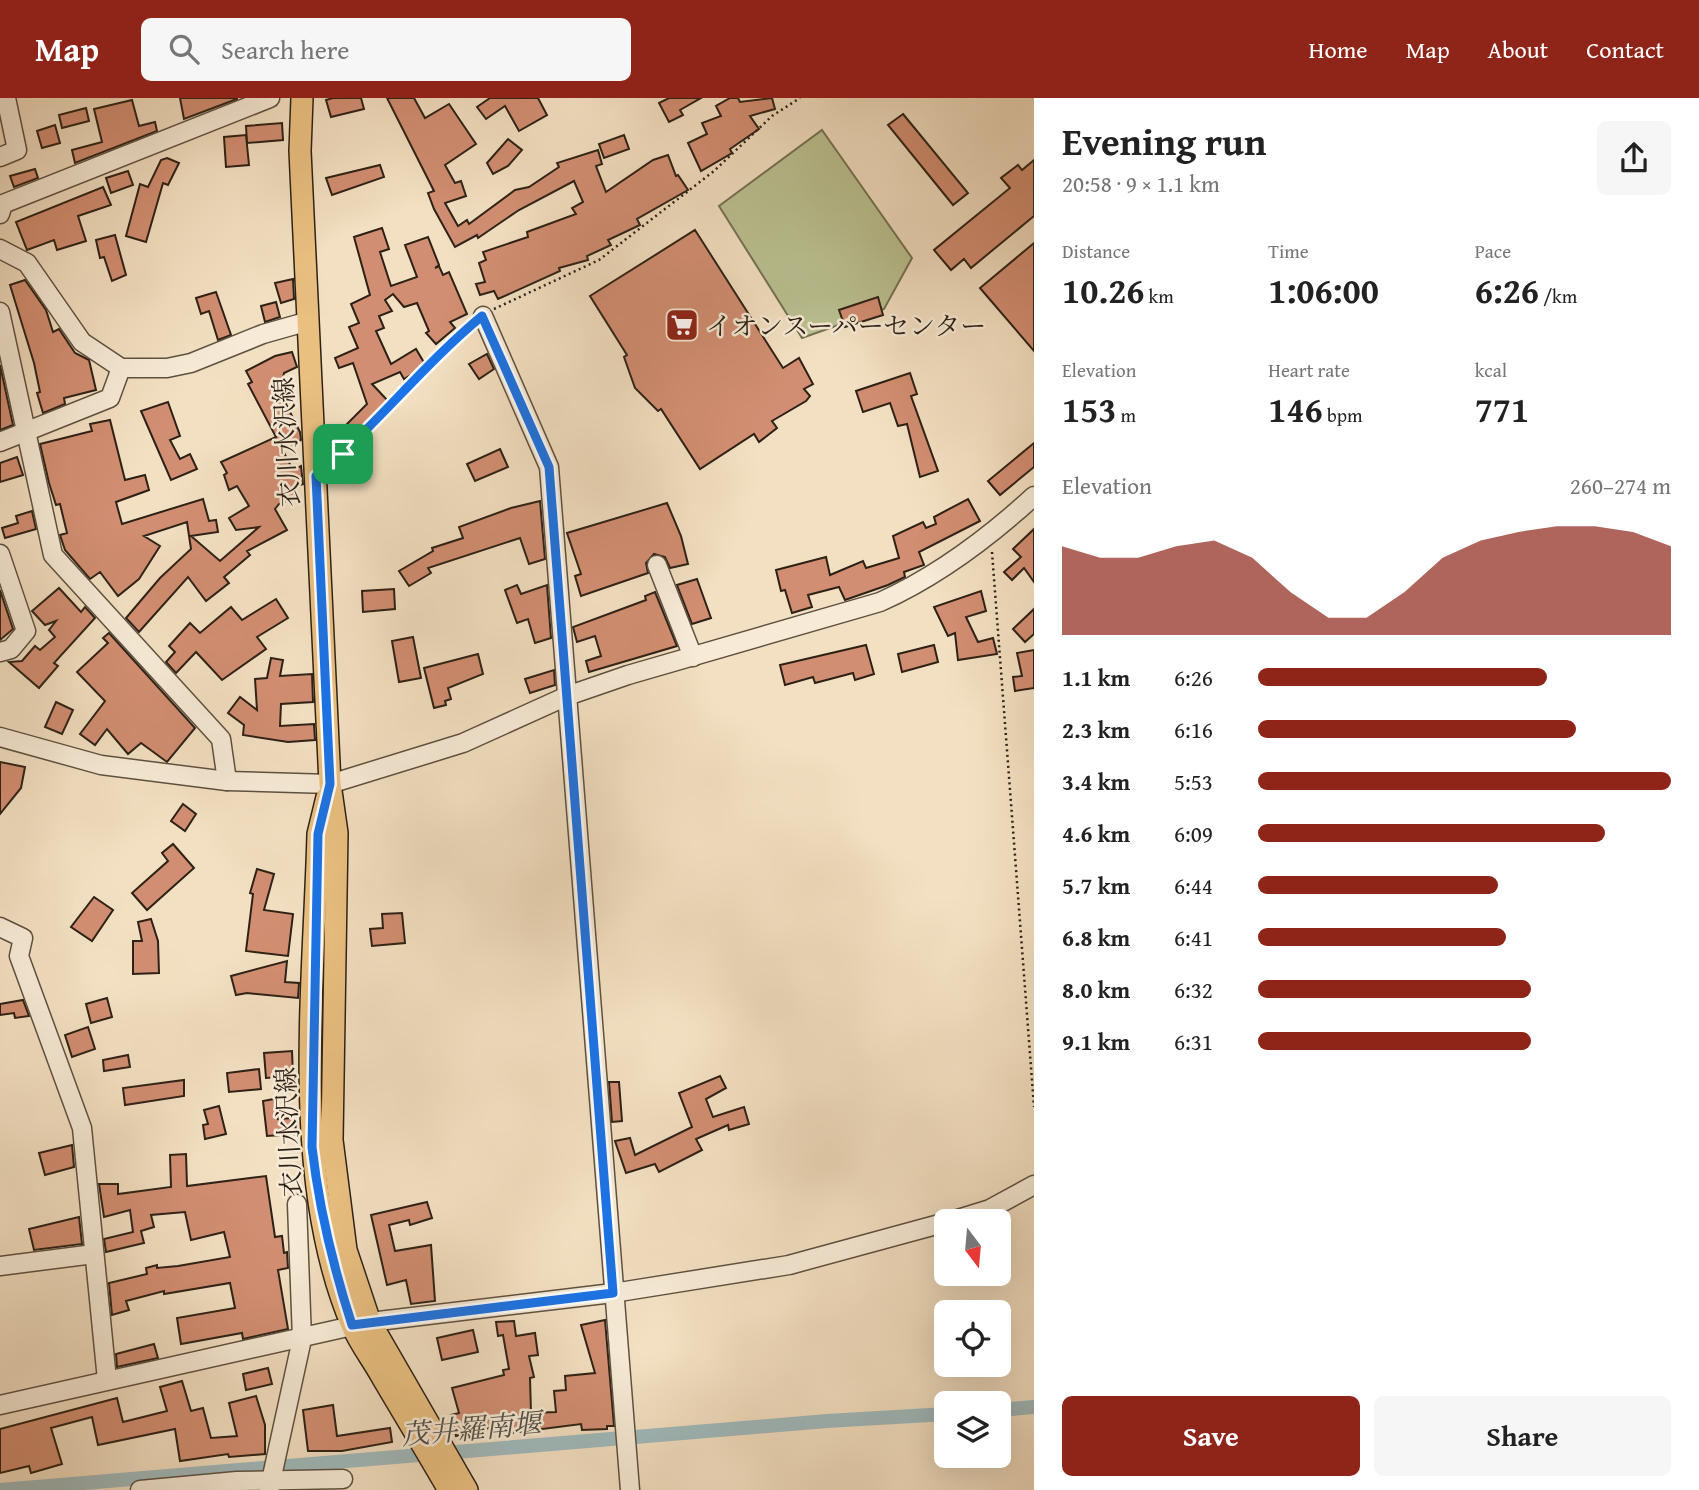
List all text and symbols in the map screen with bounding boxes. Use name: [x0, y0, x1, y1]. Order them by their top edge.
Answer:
search box: [141, 18, 631, 81]
text: Map: [35, 25, 99, 73]
icon: search: [165, 30, 203, 68]
text: Search here: [221, 30, 349, 69]
text: Home: [1309, 32, 1368, 67]
text: Map: [1406, 32, 1450, 67]
text: About: [1488, 32, 1548, 67]
text: Contact: [1586, 32, 1664, 67]
text: Evening run: [1062, 113, 1266, 169]
button: share: [1597, 121, 1671, 195]
text: 20:58 · 9 × 1.1 km: [1062, 167, 1220, 200]
text: Distance: [1062, 237, 1130, 265]
text: Time: [1268, 237, 1309, 265]
text: Pace: [1475, 237, 1511, 265]
text: 10.26: [1062, 265, 1144, 316]
text: 1:06:00: [1268, 265, 1379, 316]
text: 6:26: [1475, 265, 1539, 316]
text: km: [1144, 282, 1174, 310]
text: /km: [1539, 282, 1577, 310]
supermarket icon: イオンスーパーセンター: [663, 306, 701, 344]
place label: イオンスーパーセンター: [706, 306, 986, 345]
text: Elevation: [1062, 356, 1136, 384]
text: Heart rate: [1268, 356, 1350, 384]
text: kcal: [1475, 356, 1507, 384]
street label: 衣川水沢線: [263, 376, 309, 508]
text: 153: [1062, 384, 1116, 435]
text: 146: [1268, 384, 1323, 435]
text: 771: [1475, 384, 1529, 435]
text: m: [1116, 401, 1136, 429]
text: bpm: [1323, 401, 1363, 429]
pin: [313, 424, 373, 484]
icon: arrive: [324, 435, 362, 473]
text: Elevation: [1062, 469, 1152, 502]
text: 260–274 m: [1570, 469, 1671, 502]
text: 1.1 km: [1062, 661, 1130, 694]
text: 6:26: [1174, 661, 1213, 694]
text: 2.3 km: [1062, 713, 1130, 746]
text: 6:16: [1174, 713, 1213, 746]
text: 3.4 km: [1062, 765, 1130, 798]
text: 5:53: [1174, 765, 1213, 798]
text: 4.6 km: [1062, 817, 1130, 850]
text: 6:09: [1174, 817, 1213, 850]
text: 5.7 km: [1062, 869, 1130, 902]
text: 6:44: [1174, 869, 1213, 902]
text: 6.8 km: [1062, 921, 1130, 954]
text: 6:41: [1174, 921, 1213, 954]
text: 8.0 km: [1062, 973, 1130, 1006]
text: 6:32: [1174, 973, 1213, 1006]
text: 9.1 km: [1062, 1025, 1130, 1058]
text: 6:31: [1174, 1025, 1213, 1058]
street label: 衣川水沢線: [265, 1066, 311, 1198]
north arrow: [934, 1209, 1012, 1286]
map controls: [934, 1209, 1011, 1468]
button: locate: [934, 1300, 1011, 1377]
button: layers: [934, 1391, 1011, 1468]
button: Save: [1062, 1396, 1360, 1476]
button: Share: [1374, 1396, 1671, 1476]
water label: 茂井羅南堰: [399, 1401, 546, 1455]

